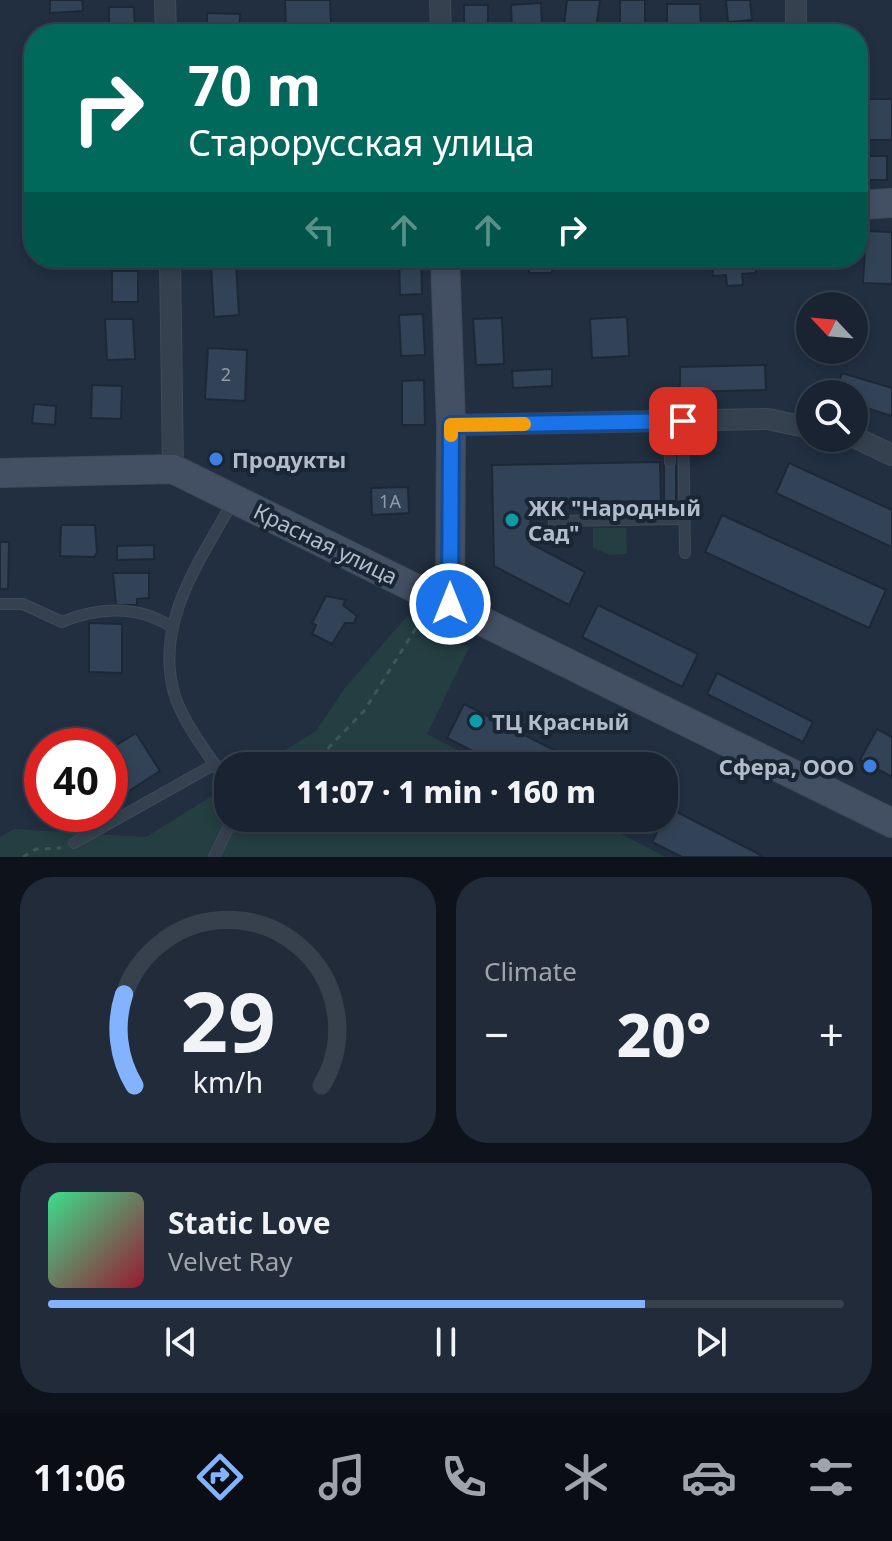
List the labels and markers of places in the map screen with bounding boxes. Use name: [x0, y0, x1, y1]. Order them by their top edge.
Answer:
pin: [649, 387, 717, 455]
place label: Продукты: [232, 444, 346, 474]
marker: Продукты: [207, 450, 225, 468]
place label: ЖК "Народный Сад": [528, 492, 701, 547]
marker: ЖК "Народный Сад": [503, 511, 521, 529]
place label: ТЦ Красный: [492, 706, 629, 736]
marker: ТЦ Красный: [467, 712, 485, 730]
place label: Сфера, ООО: [719, 751, 854, 781]
marker: Сфера, ООО: [861, 757, 879, 775]

